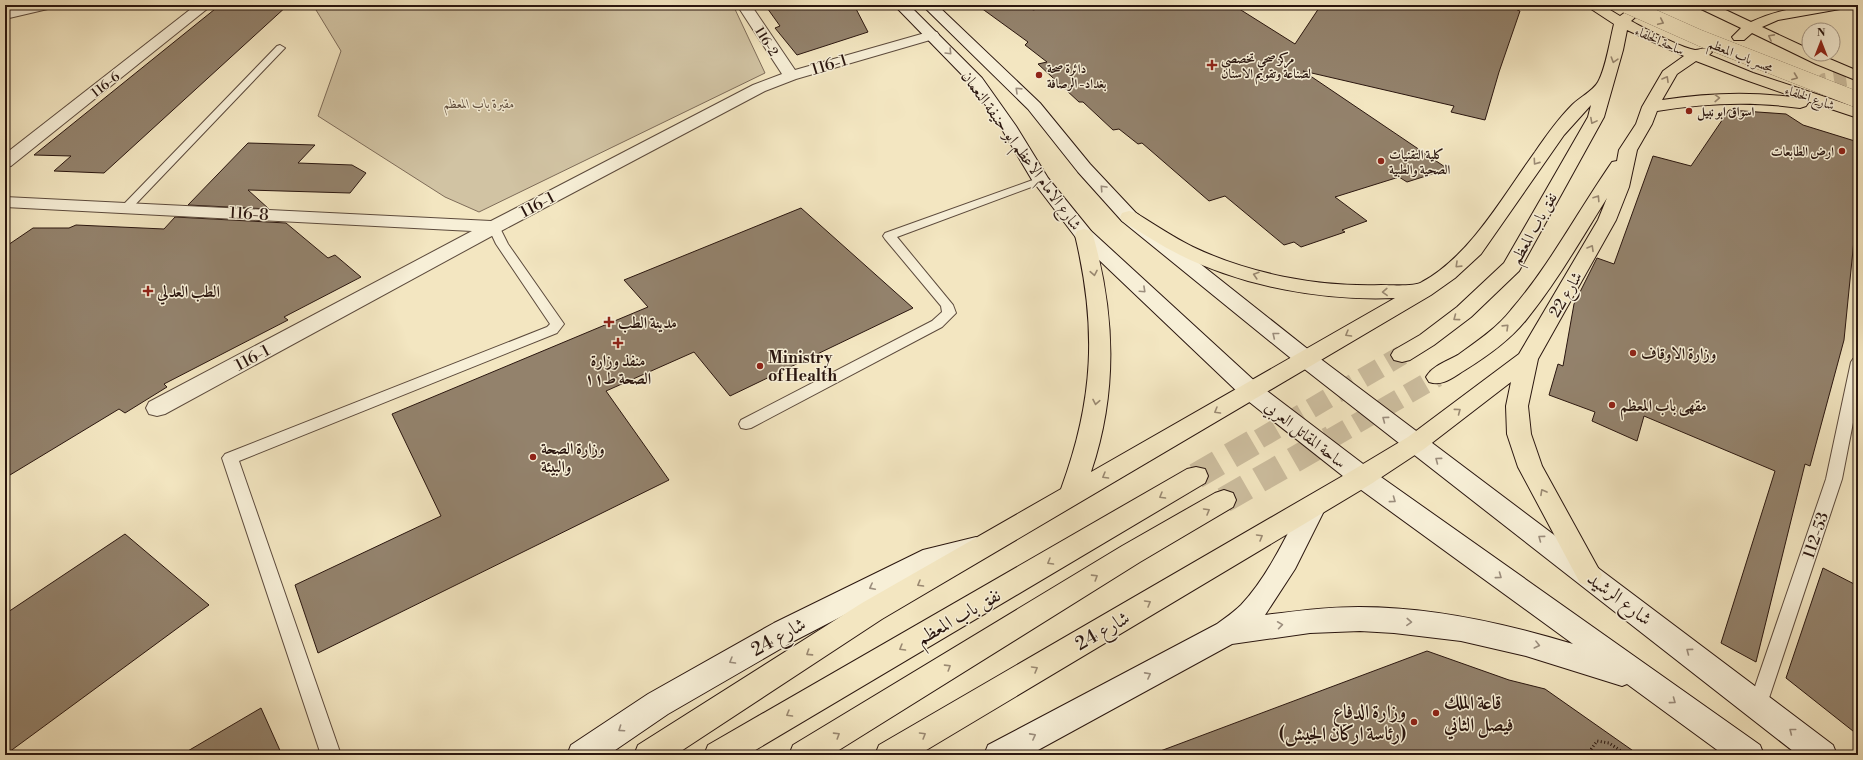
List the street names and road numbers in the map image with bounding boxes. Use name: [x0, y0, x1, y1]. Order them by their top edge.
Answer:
street label: ساحة الخلفاء: [1632, 23, 1687, 59]
street label: 116-2: [751, 24, 781, 59]
street label: مجسر باب المعظم: [1704, 36, 1776, 80]
street label: 116-1: [809, 50, 850, 80]
street label: شارع الامام الاعظم ابو حنيفة النعمان: [953, 67, 1086, 237]
street label: 116-6: [88, 69, 123, 101]
street label: شارع الخلفاء: [1782, 82, 1837, 117]
street label: 116-1: [517, 187, 558, 222]
street label: نفق باب المعظم: [1506, 189, 1566, 270]
street label: 116-8: [229, 203, 269, 225]
street label: شارع 22: [1545, 268, 1589, 322]
street label: 116-1: [232, 340, 273, 375]
street label: ساحة المقاتل العربي: [1259, 397, 1350, 474]
street label: 112-53: [1799, 509, 1833, 561]
street label: شارع الرشيد: [1580, 567, 1657, 633]
street label: نفق باب المعظم: [912, 583, 1008, 656]
street label: شارع 24: [1071, 606, 1136, 659]
street label: شارع 24: [747, 612, 812, 664]

